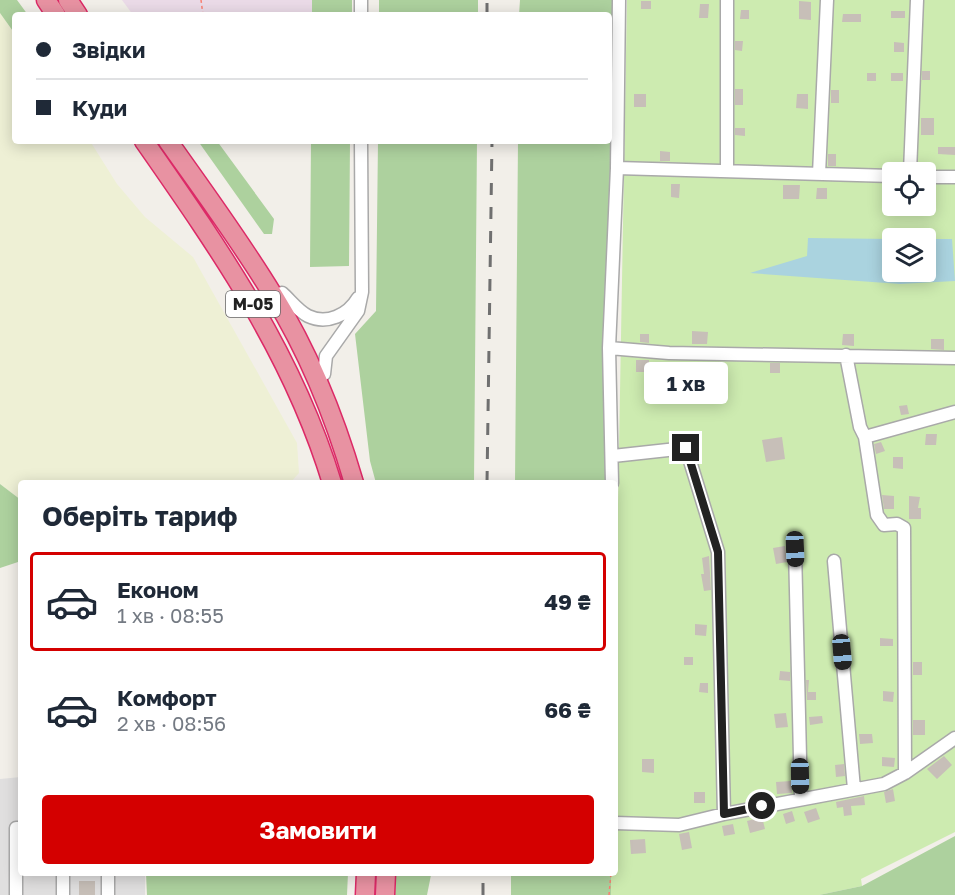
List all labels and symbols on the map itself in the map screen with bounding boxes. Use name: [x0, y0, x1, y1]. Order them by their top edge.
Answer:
road number: М-05: [226, 291, 280, 317]
callout: 1 хв: [644, 361, 728, 403]
route end: [672, 434, 699, 461]
car: [785, 531, 805, 567]
car: [831, 633, 853, 671]
car: [791, 758, 809, 794]
route start: [748, 792, 775, 819]

